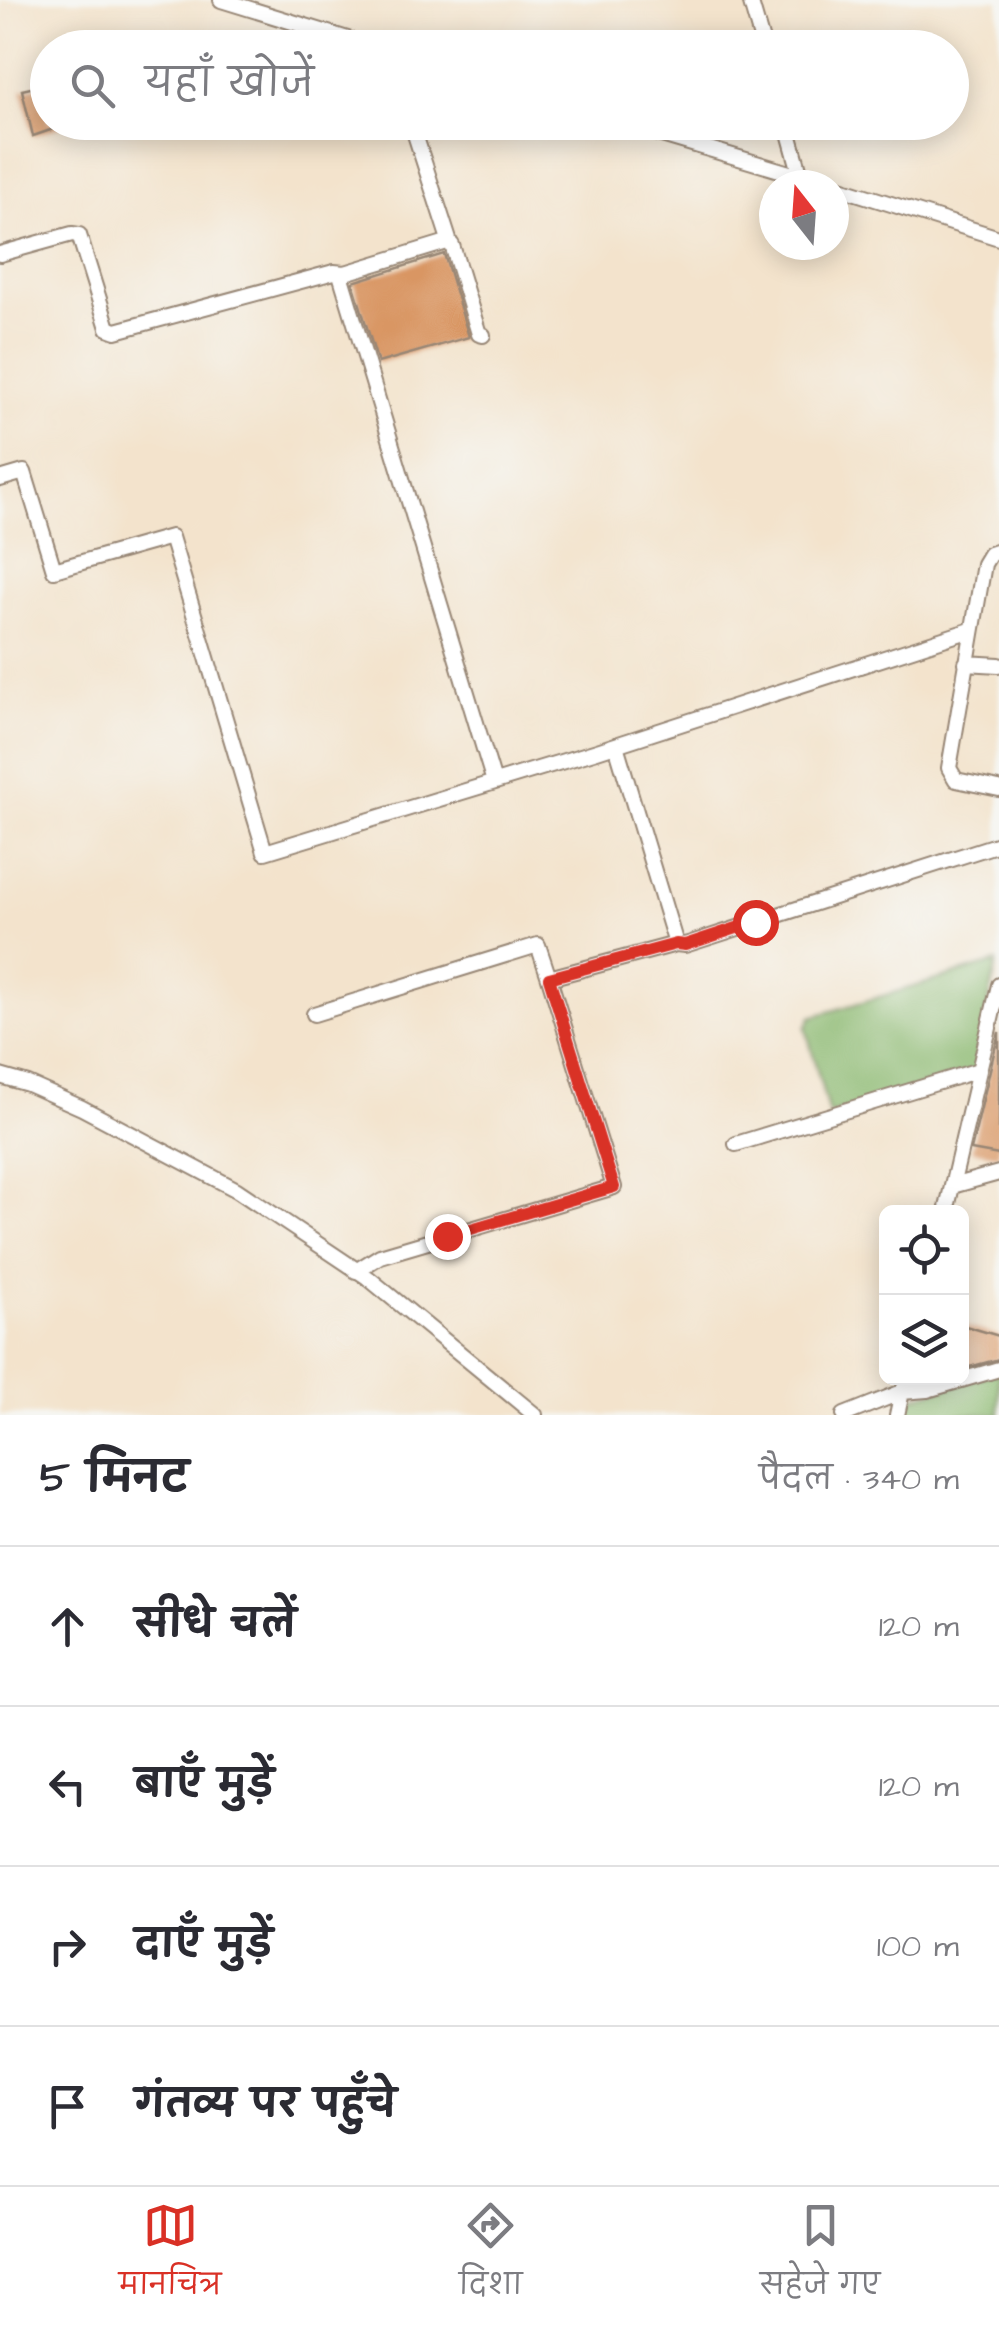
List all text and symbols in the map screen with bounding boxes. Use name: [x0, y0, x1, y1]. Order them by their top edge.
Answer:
search box: [30, 30, 969, 140]
icon: search: [65, 58, 120, 113]
text: यहाँ खोजें: [145, 58, 314, 110]
north arrow: [759, 170, 849, 260]
route start: [733, 900, 779, 946]
map controls: [879, 1205, 969, 1385]
button: locate: [879, 1205, 969, 1295]
route end: [425, 1214, 471, 1260]
button: layers: [879, 1295, 969, 1385]
text: 5 मिनट: [40, 1450, 189, 1508]
text: पैदल · 340 m: [759, 1457, 959, 1502]
icon: ahead: [40, 1599, 95, 1654]
text: सीधे चलें: [135, 1599, 296, 1651]
text: 120 m: [879, 1604, 959, 1649]
icon: left: [40, 1759, 95, 1814]
text: बाएँ मुड़ें: [135, 1759, 274, 1811]
text: 120 m: [879, 1764, 959, 1809]
icon: right: [40, 1919, 95, 1974]
text: दाएँ मुड़ें: [135, 1919, 273, 1971]
text: 100 m: [877, 1924, 959, 1969]
icon: arrive: [40, 2079, 95, 2134]
text: गंतव्य पर पहुँचे: [135, 2079, 396, 2131]
tab: मानचित्र: [119, 2198, 221, 2315]
tab: दिशा: [459, 2198, 522, 2315]
tab: सहेजे गए: [760, 2198, 880, 2315]

